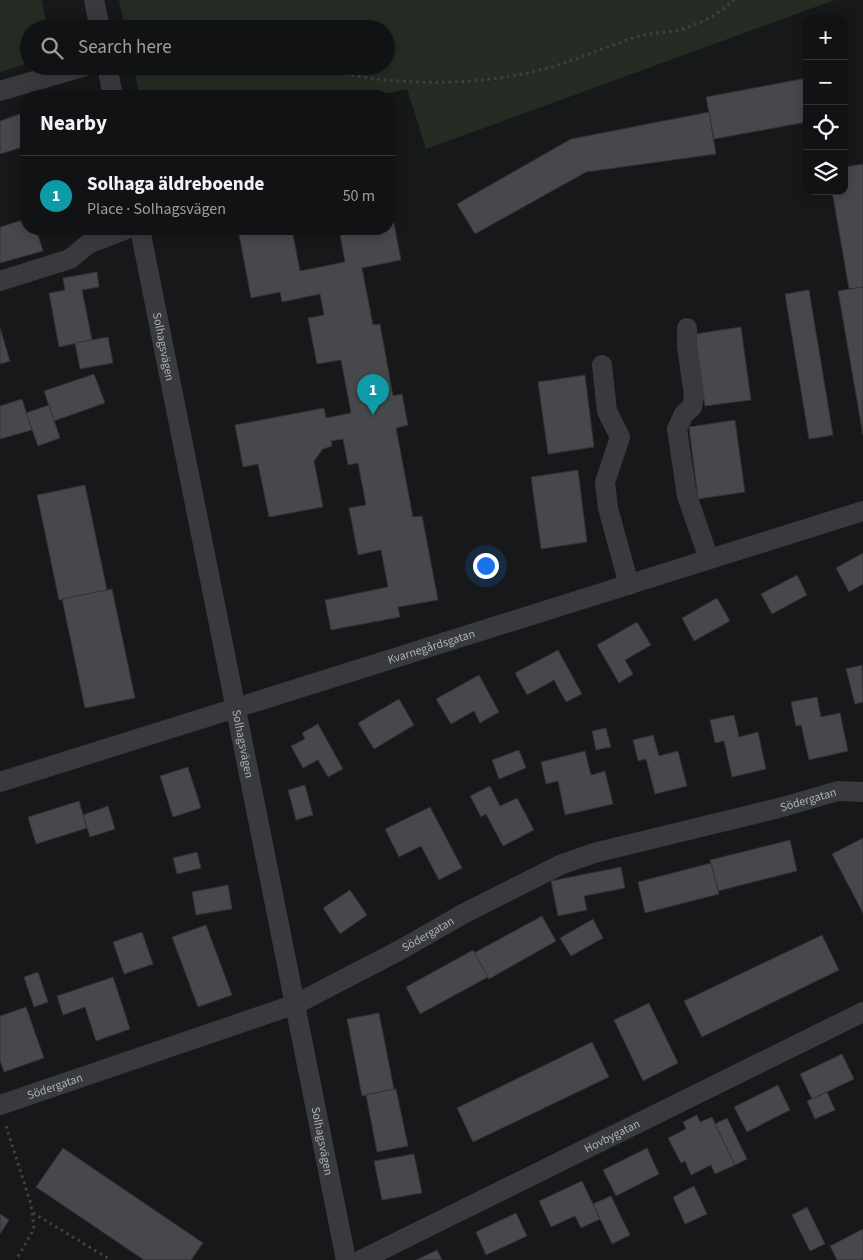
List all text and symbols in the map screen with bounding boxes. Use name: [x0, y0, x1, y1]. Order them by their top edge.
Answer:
map controls: [803, 15, 848, 195]
button: +: [803, 15, 848, 60]
search box: [20, 20, 395, 75]
icon: search: [38, 34, 66, 62]
text: Search here: [78, 34, 172, 61]
button: −: [803, 60, 848, 105]
button: locate: [803, 105, 848, 150]
text: Nearby: [40, 108, 107, 138]
button: layers: [803, 150, 848, 195]
text: Solhaga äldreboende: [87, 171, 264, 198]
text: 1: [52, 185, 60, 207]
text: 50 m: [343, 185, 375, 207]
text: Place · Solhagsvägen: [87, 198, 226, 220]
street label: Solhagsvägen: [148, 311, 178, 383]
pin: 1: [357, 374, 389, 415]
your location: [473, 553, 499, 579]
street label: Kvarnegårdsgatan: [386, 625, 477, 669]
street label: Solhagsvägen: [227, 708, 258, 780]
street label: Södergatan: [778, 784, 838, 816]
street label: Södergatan: [399, 913, 457, 956]
street label: Södergatan: [25, 1069, 85, 1104]
street label: Solhagsvägen: [307, 1105, 337, 1177]
street label: Hovbygatan: [581, 1115, 643, 1157]

